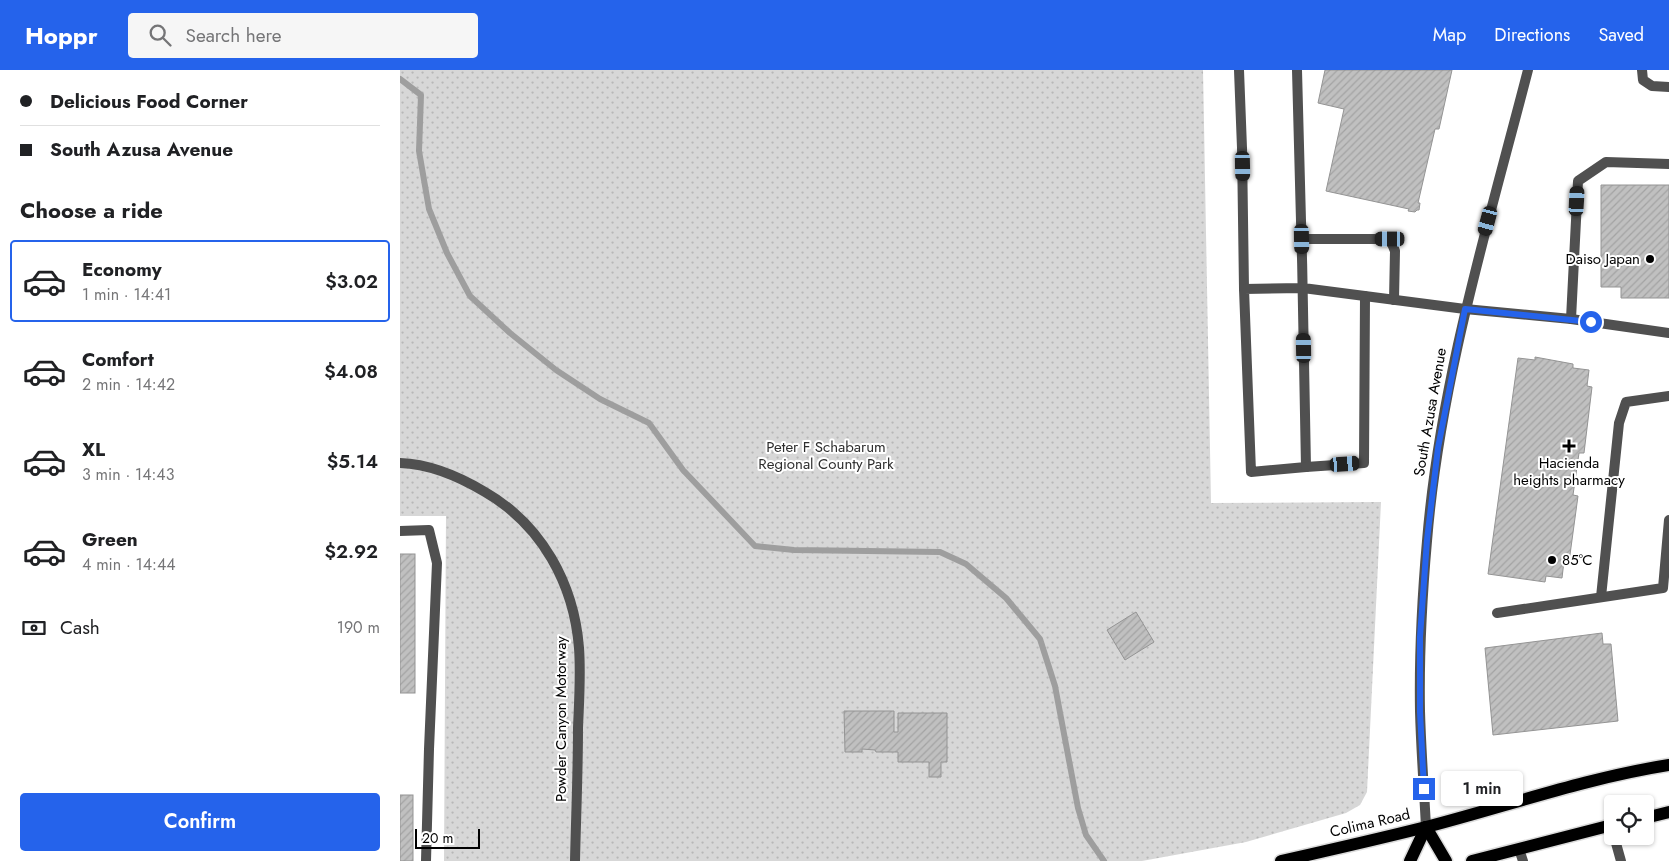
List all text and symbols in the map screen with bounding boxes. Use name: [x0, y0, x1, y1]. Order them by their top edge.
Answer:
search box: [128, 13, 478, 58]
text: Hoppr: [25, 18, 98, 53]
icon: search: [146, 21, 174, 49]
text: Search here: [186, 22, 282, 49]
text: Map: [1433, 22, 1466, 48]
text: Directions: [1494, 22, 1570, 48]
text: Saved: [1598, 22, 1644, 48]
text: Delicious Food Corner: [50, 88, 248, 115]
text: South Azusa Avenue: [50, 136, 233, 163]
car: [1235, 151, 1250, 181]
car: [1568, 186, 1585, 216]
text: Choose a ride: [20, 194, 163, 226]
car: [1476, 205, 1499, 237]
car: [1294, 224, 1309, 254]
car: [1375, 232, 1405, 247]
place label: Daiso Japan: [1565, 248, 1640, 270]
marker: Daiso Japan: [1644, 253, 1656, 265]
text: Economy: [82, 256, 162, 283]
icon: car: [22, 259, 67, 304]
text: $3.02: [325, 268, 378, 295]
text: 1 min · 14:41: [82, 283, 171, 306]
route start: [1580, 311, 1602, 333]
car: [1296, 333, 1311, 363]
text: Comfort: [82, 346, 154, 373]
street label: South Azusa Avenue: [1408, 346, 1452, 478]
icon: car: [22, 349, 67, 394]
text: $4.08: [324, 358, 378, 385]
text: 2 min · 14:42: [82, 373, 175, 396]
text: XL: [82, 436, 105, 463]
park label: Peter F Schabarum Regional County Park: [758, 436, 894, 475]
icon: car: [22, 439, 67, 484]
marker: Hacienda heights pharmacy: [1563, 440, 1575, 452]
text: $5.14: [327, 448, 378, 475]
place label: Hacienda heights pharmacy: [1513, 452, 1625, 491]
car: [1329, 455, 1360, 473]
text: 3 min · 14:43: [82, 463, 174, 486]
text: Green: [82, 526, 138, 553]
icon: car: [22, 529, 67, 574]
text: $2.92: [324, 538, 378, 565]
place label: 85°C: [1562, 549, 1593, 571]
text: 4 min · 14:44: [82, 553, 176, 576]
marker: 85°C: [1546, 554, 1558, 566]
icon: cash: [20, 614, 48, 642]
text: Cash: [60, 614, 100, 641]
text: 190 m: [337, 616, 380, 639]
street label: Powder Canyon Motorway: [550, 636, 572, 802]
callout: 1 min: [1442, 772, 1524, 806]
text: 1 min: [1463, 777, 1501, 800]
route end: [1413, 778, 1435, 800]
button: Confirm: [20, 793, 380, 851]
map controls: [1604, 795, 1654, 845]
button: locate: [1604, 795, 1654, 845]
street label: Colima Road: [1328, 803, 1412, 843]
scale bar: [415, 826, 480, 849]
text: 20 m: [422, 828, 454, 848]

